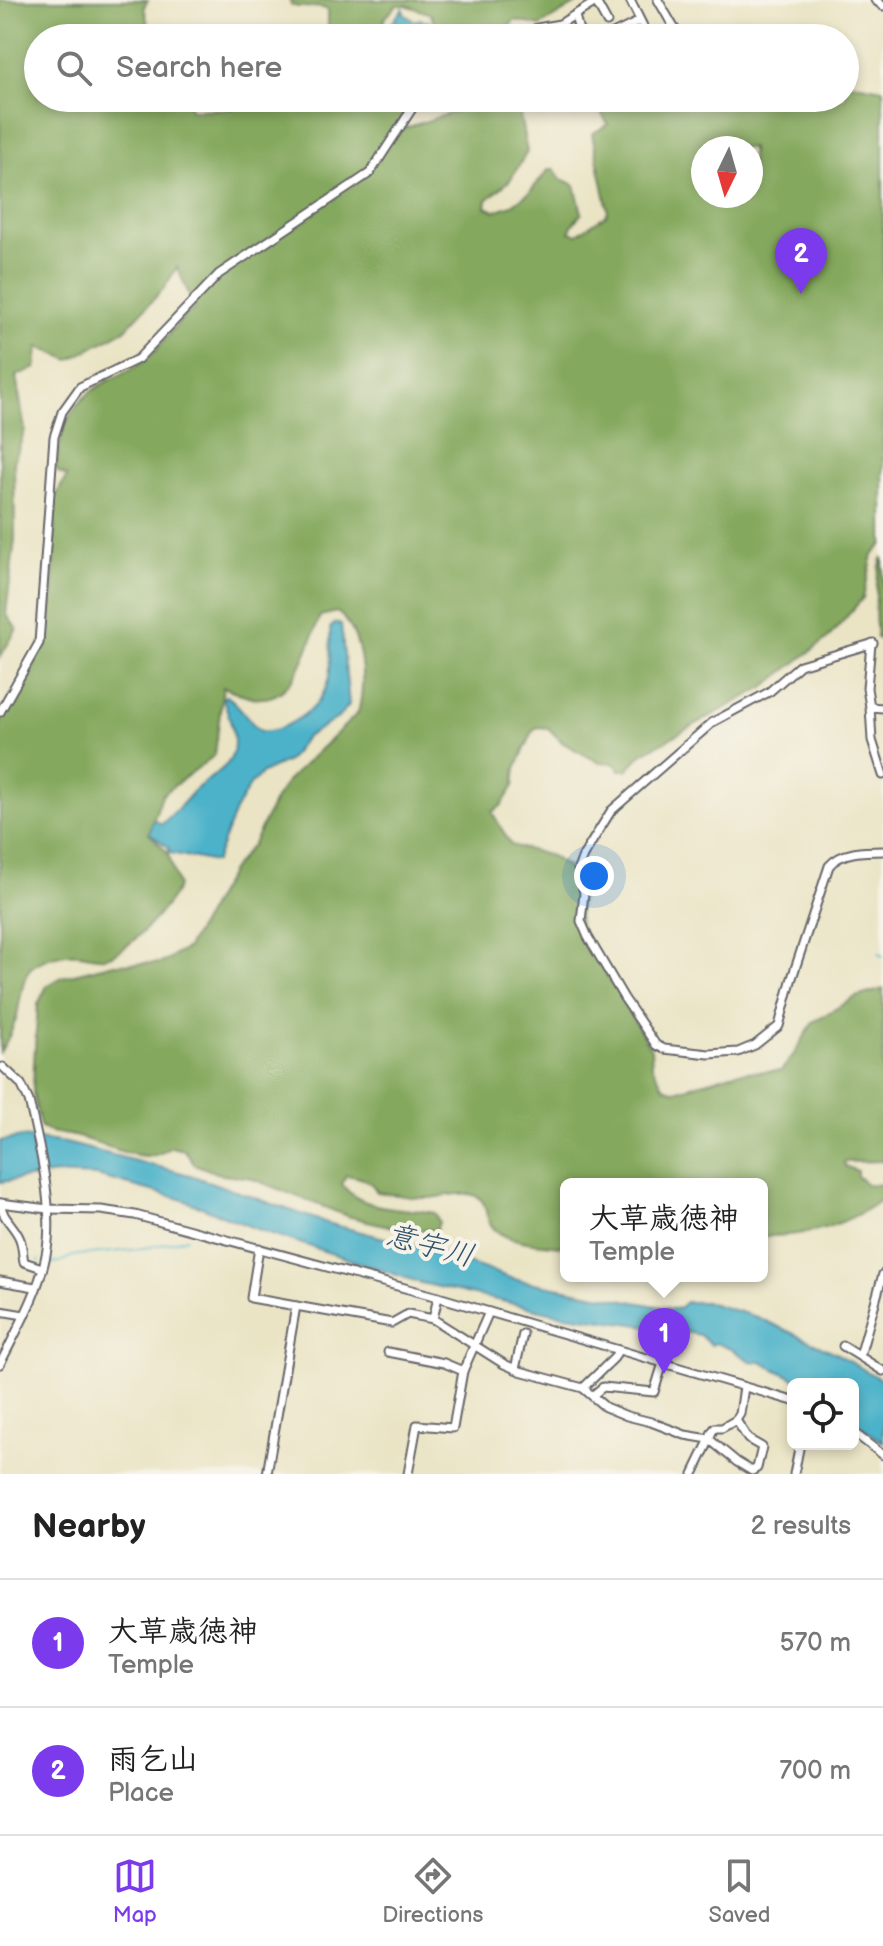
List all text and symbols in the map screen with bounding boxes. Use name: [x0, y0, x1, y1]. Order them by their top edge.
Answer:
search box: [24, 24, 859, 112]
icon: search: [52, 46, 96, 90]
text: Search here: [116, 50, 282, 86]
north arrow: [691, 136, 763, 208]
pin: 2: [775, 228, 827, 294]
your location: [574, 856, 614, 896]
popup: [560, 1178, 768, 1282]
text: 大草歳徳神: [589, 1201, 739, 1237]
water label: 意宇川: [382, 1217, 478, 1275]
text: Temple: [589, 1237, 675, 1268]
pin: 1: [638, 1308, 690, 1374]
map controls: [787, 1378, 859, 1450]
button: locate: [787, 1378, 859, 1450]
text: Nearby: [32, 1506, 146, 1547]
text: 2 results: [751, 1511, 851, 1542]
text: 大草歳徳神: [108, 1614, 258, 1650]
text: 1: [53, 1628, 63, 1659]
text: 570 m: [780, 1628, 851, 1659]
text: Temple: [108, 1650, 194, 1681]
text: 雨乞山: [108, 1742, 198, 1778]
text: 2: [50, 1756, 66, 1787]
text: 700 m: [779, 1756, 851, 1787]
text: Place: [108, 1778, 174, 1809]
tab: Map: [113, 1854, 157, 1929]
tab: Directions: [382, 1854, 483, 1929]
tab: Saved: [709, 1854, 770, 1929]

